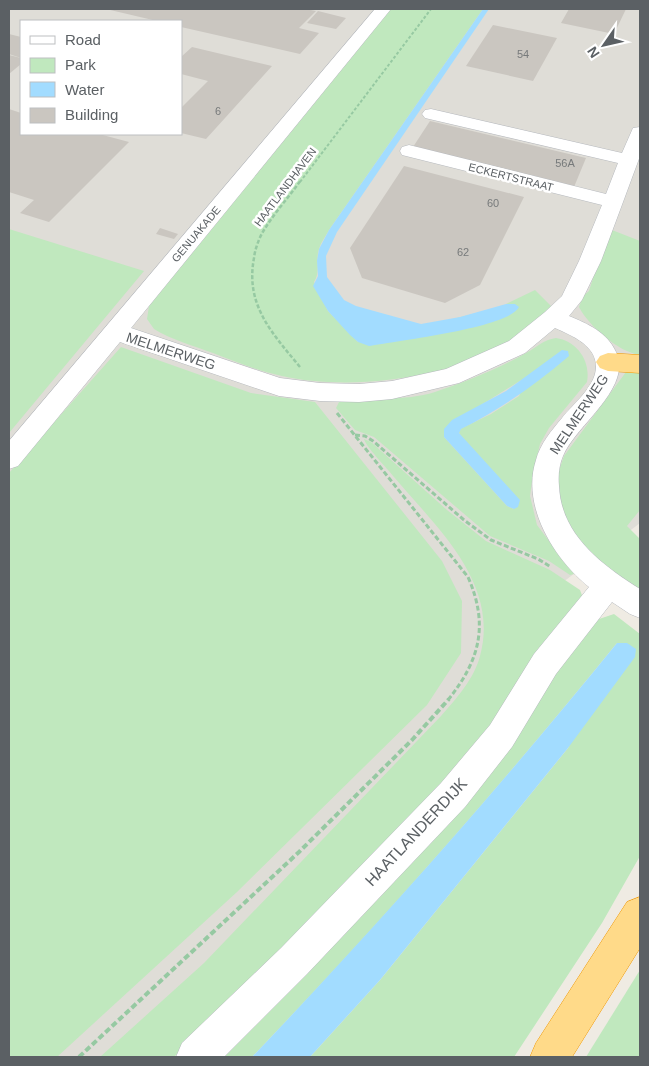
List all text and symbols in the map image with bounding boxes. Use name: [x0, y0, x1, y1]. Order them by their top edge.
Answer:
legend: [20, 20, 182, 135]
north arrow: [579, 20, 629, 70]
text: Road: [65, 31, 101, 48]
text: N: [584, 44, 603, 61]
house number: 54: [517, 48, 529, 60]
text: Park: [65, 56, 96, 73]
text: Water: [65, 81, 104, 98]
house number: 6: [215, 105, 221, 117]
text: Building: [65, 106, 118, 123]
street label: HAATLANDHAVEN: [252, 145, 318, 229]
house number: 56A: [555, 157, 575, 169]
street label: ECKERTSTRAAT: [467, 161, 555, 193]
house number: 60: [487, 197, 499, 209]
street label: GENUAKADE: [169, 204, 223, 264]
house number: 62: [457, 246, 469, 258]
street label: MELMERWEG: [124, 329, 218, 373]
street label: MELMERWEG: [546, 371, 612, 457]
street label: HAATLANDERDIJK: [362, 774, 471, 889]

